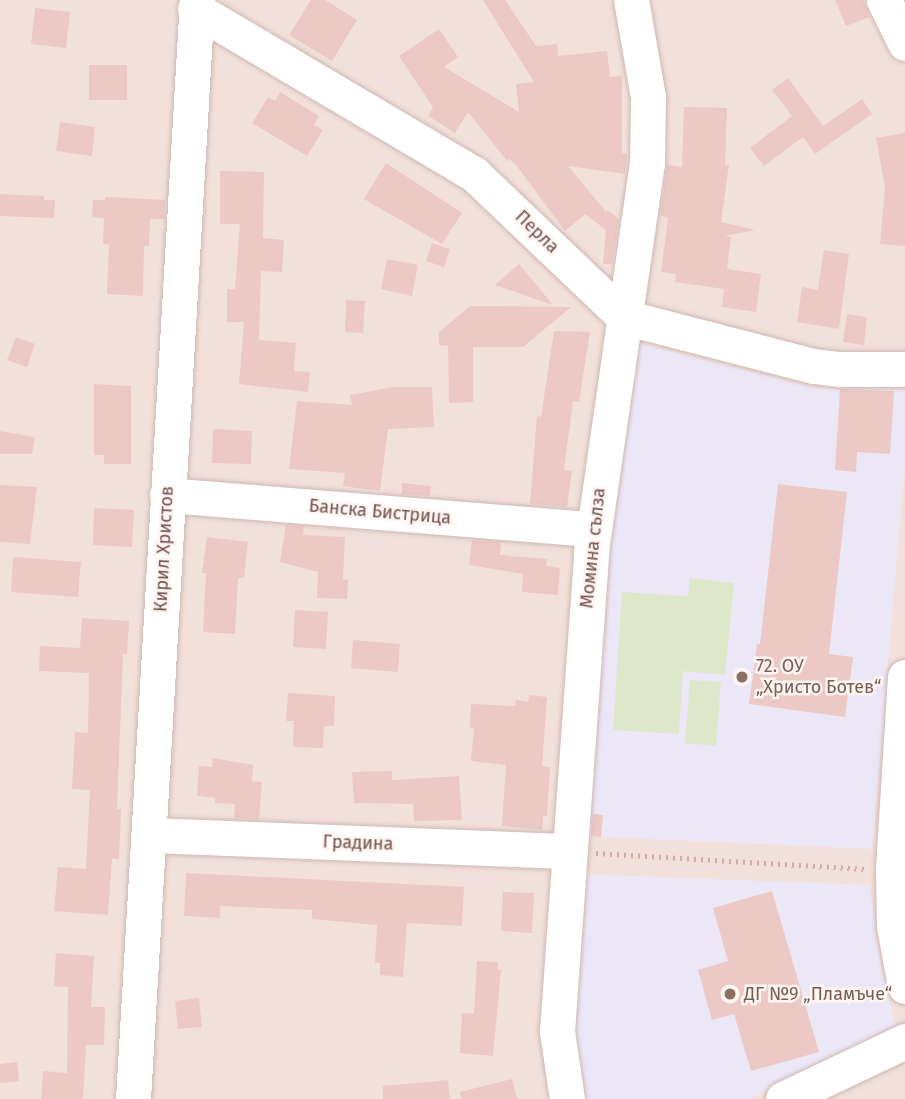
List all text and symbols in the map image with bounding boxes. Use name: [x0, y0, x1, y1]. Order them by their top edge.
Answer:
street label: Перла: [511, 206, 563, 258]
street label: Кирил Христов: [150, 485, 178, 613]
street label: Момина сълза: [576, 487, 610, 609]
street label: Банска Бистрица: [308, 495, 452, 529]
place label: 72. ОУ „Христо Ботев“: [756, 656, 881, 698]
marker: 72. ОУ „Христо Ботев“: [734, 669, 750, 685]
street label: Градина: [322, 831, 394, 855]
place label: ДГ №9 „Пламъче“: [744, 983, 892, 1005]
marker: ДГ №9 „Пламъче“: [722, 986, 738, 1002]

